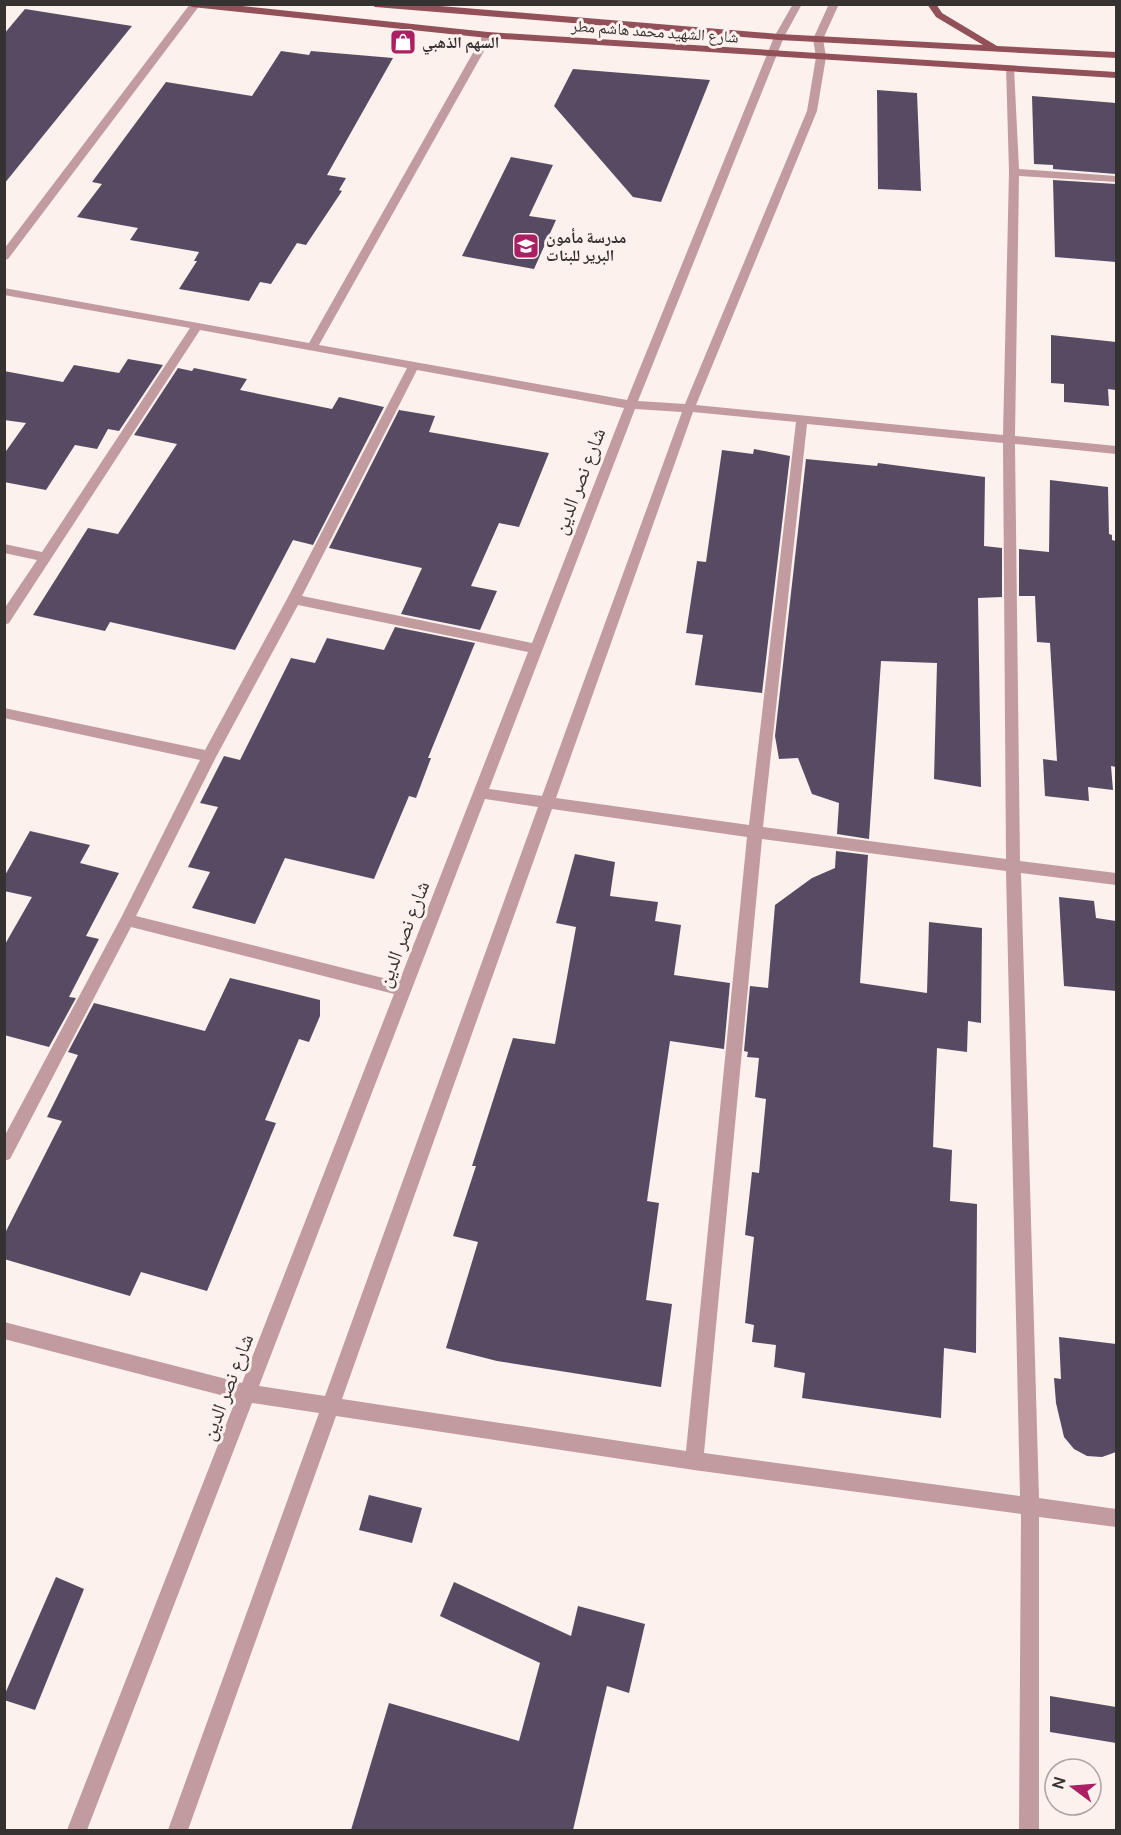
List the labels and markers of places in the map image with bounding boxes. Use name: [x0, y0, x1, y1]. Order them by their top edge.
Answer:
shop icon: السهم الذهبي: [388, 27, 418, 57]
place label: السهم الذهبي: [422, 31, 499, 55]
place label: مدرسة مأمون البرير للبنات: [546, 226, 626, 266]
school or university icon: مدرسة مأمون البرير للبنات: [511, 231, 541, 261]

